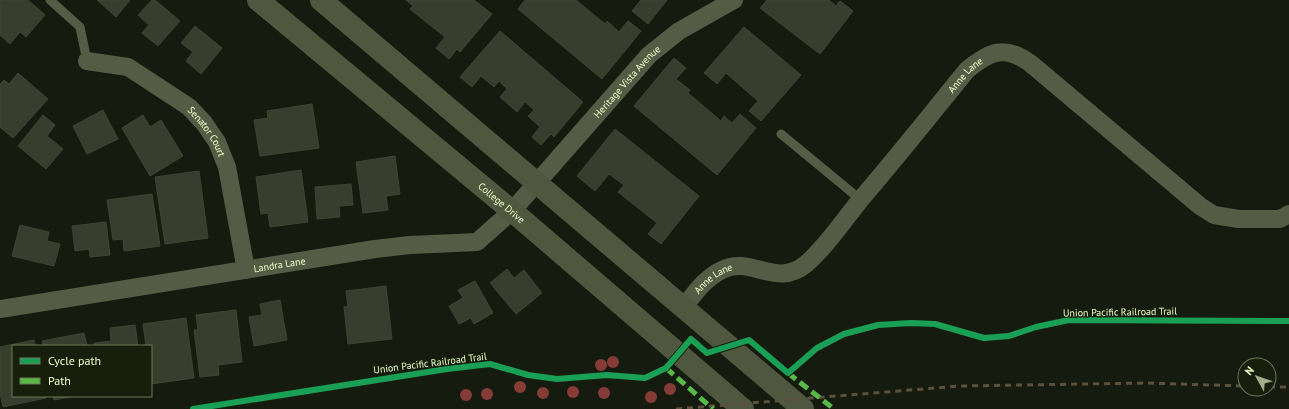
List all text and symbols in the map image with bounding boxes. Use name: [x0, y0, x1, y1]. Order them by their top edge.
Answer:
street label: Heritage Vista Avenue: [590, 42, 663, 120]
street label: Anne Lane: [945, 54, 985, 95]
street label: Senator Court: [185, 103, 229, 159]
street label: College Drive: [476, 179, 528, 226]
street label: Landra Lane: [253, 254, 306, 275]
street label: Anne Lane: [691, 260, 734, 296]
street label: Union Pacific Railroad Trail: [1063, 305, 1177, 319]
legend: [12, 345, 152, 397]
street label: Union Pacific Railroad Trail: [373, 350, 488, 376]
text: Cycle path: [48, 353, 101, 368]
north arrow: [1237, 357, 1277, 397]
text: N: [1242, 363, 1257, 378]
text: Path: [48, 373, 71, 388]

